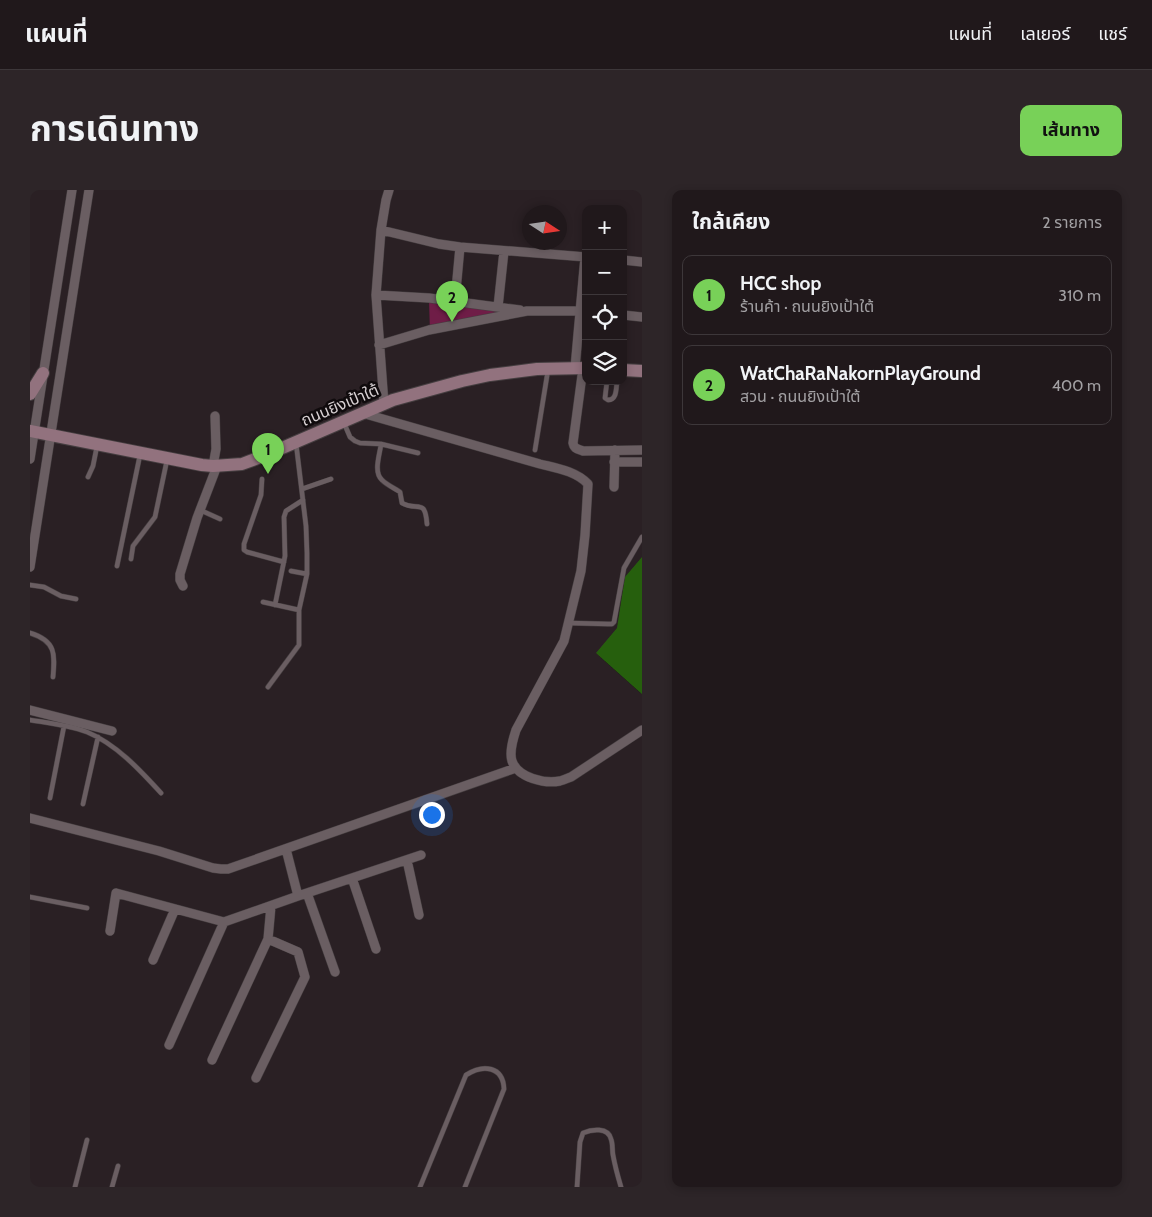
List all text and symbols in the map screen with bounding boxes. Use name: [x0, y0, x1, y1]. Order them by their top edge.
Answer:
text: แผนที่: [25, 19, 88, 48]
text: แผนที่: [948, 23, 992, 45]
text: เลเยอร์: [1020, 23, 1070, 45]
text: แชร์: [1098, 23, 1127, 45]
button: เส้นทาง: [1020, 105, 1122, 156]
text: การเดินทาง: [30, 107, 199, 150]
north arrow: [522, 205, 567, 250]
map controls: [582, 205, 627, 385]
button: +: [582, 205, 627, 250]
text: ใกล้เคียง: [692, 209, 770, 234]
text: 2 รายการ: [1042, 213, 1102, 232]
button: −: [582, 250, 627, 295]
text: HCC shop: [740, 272, 821, 295]
pin: 2: [436, 281, 468, 322]
text: 1: [706, 286, 712, 305]
text: 310 m: [1058, 286, 1101, 305]
button: locate: [582, 295, 627, 340]
text: ร้านค้า · ถนนยิงเป้าใต้: [740, 297, 874, 316]
button: layers: [582, 340, 627, 385]
text: WatChaRaNakornPlayGround: [740, 362, 981, 385]
text: 2: [705, 376, 713, 395]
text: 400 m: [1052, 376, 1101, 395]
street label: ถนนยิงเป้าใต้: [298, 380, 382, 430]
text: สวน · ถนนยิงเป้าใต้: [740, 387, 861, 406]
pin: 1: [252, 433, 284, 474]
your location: [419, 802, 445, 828]

